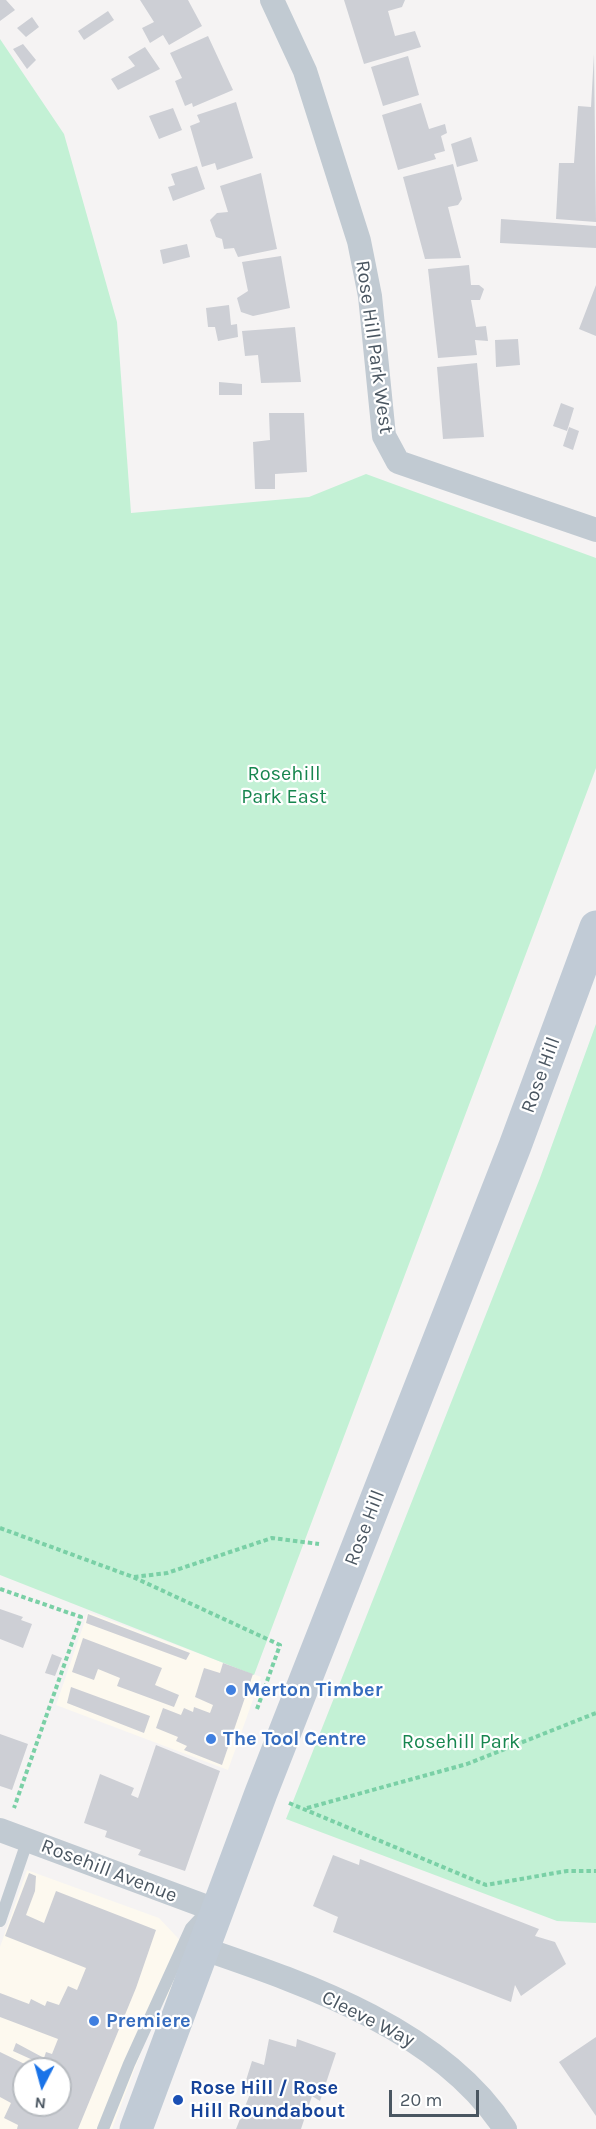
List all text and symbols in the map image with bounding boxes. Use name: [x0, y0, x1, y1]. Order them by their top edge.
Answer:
street label: Rose Hill Park West: [350, 259, 398, 435]
park label: Rosehill Park East: [241, 762, 327, 809]
street label: Rose Hill: [516, 1034, 566, 1116]
street label: Rose Hill: [340, 1487, 390, 1569]
place label: Merton Timber: [243, 1678, 383, 1702]
marker: Merton Timber: [224, 1683, 238, 1697]
place label: The Tool Centre: [223, 1727, 366, 1751]
park label: Rosehill Park: [402, 1730, 520, 1754]
marker: The Tool Centre: [204, 1732, 218, 1746]
street label: Rosehill Avenue: [38, 1834, 180, 1908]
street label: Cleeve Way: [318, 1985, 418, 2053]
place label: Premiere: [106, 2009, 191, 2033]
marker: Premiere: [87, 2014, 101, 2028]
north arrow: [12, 2057, 72, 2117]
place label: Rose Hill / Rose Hill Roundabout: [190, 2076, 345, 2123]
scale bar: [392, 2078, 482, 2116]
text: 20 m: [400, 2089, 442, 2111]
text: N: [34, 2093, 47, 2113]
marker: Rose Hill / Rose Hill Roundabout: [171, 2093, 185, 2107]

